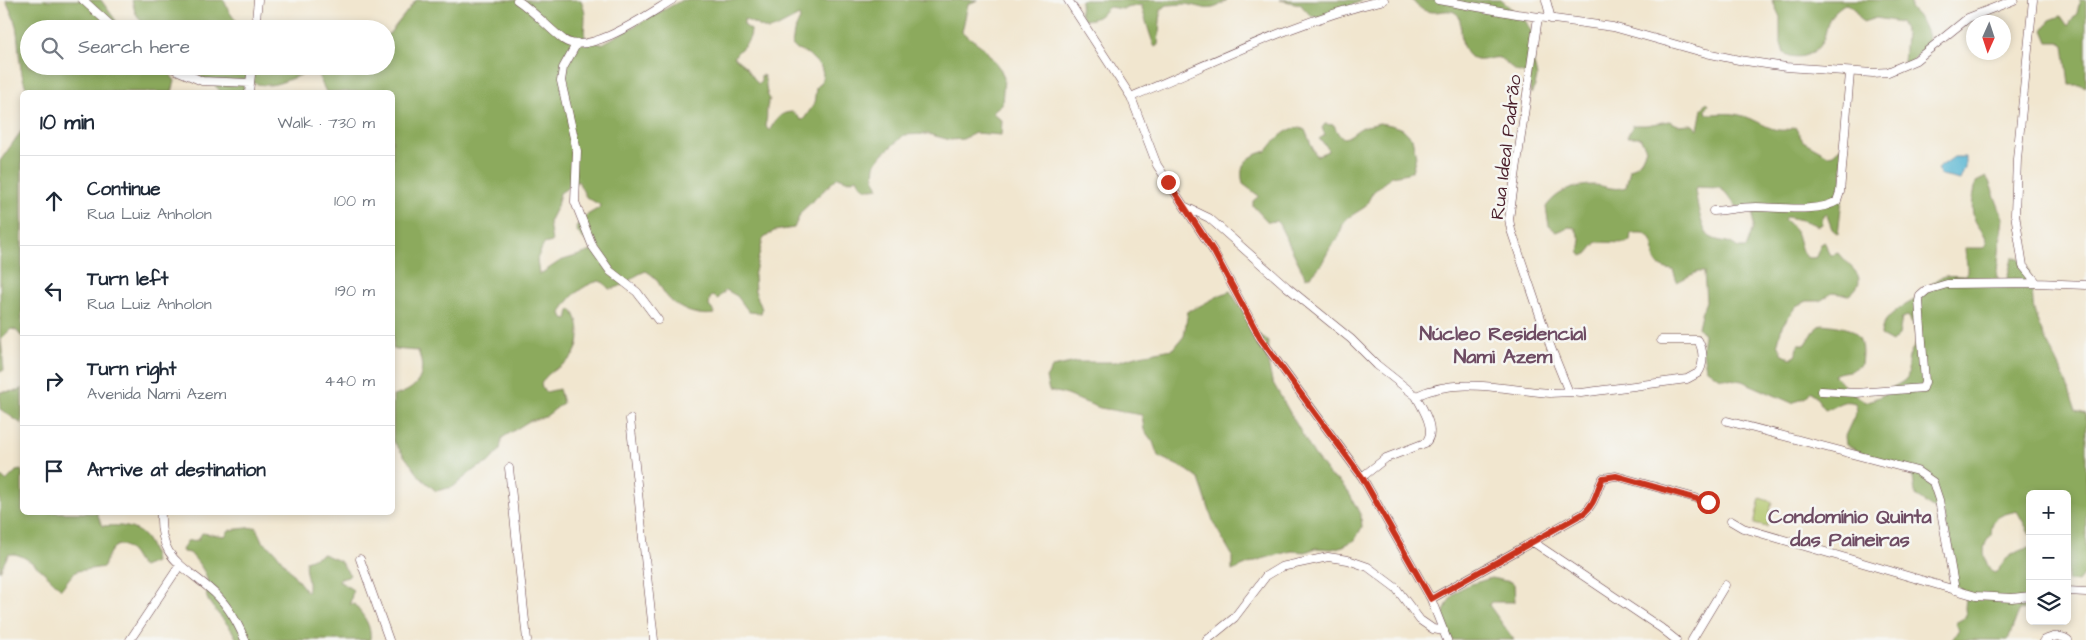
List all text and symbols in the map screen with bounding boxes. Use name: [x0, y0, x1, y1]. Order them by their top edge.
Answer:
north arrow: [1966, 15, 2011, 60]
search box: [20, 20, 395, 75]
icon: search: [38, 34, 66, 62]
text: Search here: [78, 34, 190, 61]
street label: Rua Ideal Padrão: [1484, 73, 1529, 221]
text: 10 min: [40, 108, 94, 137]
text: Walk · 730 m: [277, 112, 375, 134]
route end: [1157, 171, 1180, 194]
text: Continue: [87, 176, 161, 203]
icon: ahead: [40, 187, 68, 215]
text: 100 m: [334, 190, 375, 212]
text: Rua Luiz Anholon: [87, 203, 212, 225]
text: Turn left: [87, 266, 168, 293]
icon: left: [40, 277, 68, 305]
text: 190 m: [335, 280, 375, 302]
text: Rua Luiz Anholon: [87, 293, 212, 315]
district label: Núcleo Residencial Nami Azem: [1420, 320, 1586, 371]
text: Turn right: [87, 356, 176, 383]
icon: right: [40, 367, 68, 395]
text: 440 m: [324, 370, 375, 392]
text: Avenida Nami Azem: [87, 383, 226, 405]
icon: arrive: [40, 457, 68, 485]
text: Arrive at destination: [87, 457, 266, 484]
map controls: [2026, 490, 2071, 625]
button: +: [2026, 490, 2071, 535]
route start: [1697, 491, 1720, 514]
district label: Condomínio Quinta das Paineiras: [1768, 503, 1933, 554]
button: −: [2026, 535, 2071, 580]
button: layers: [2026, 580, 2071, 625]

